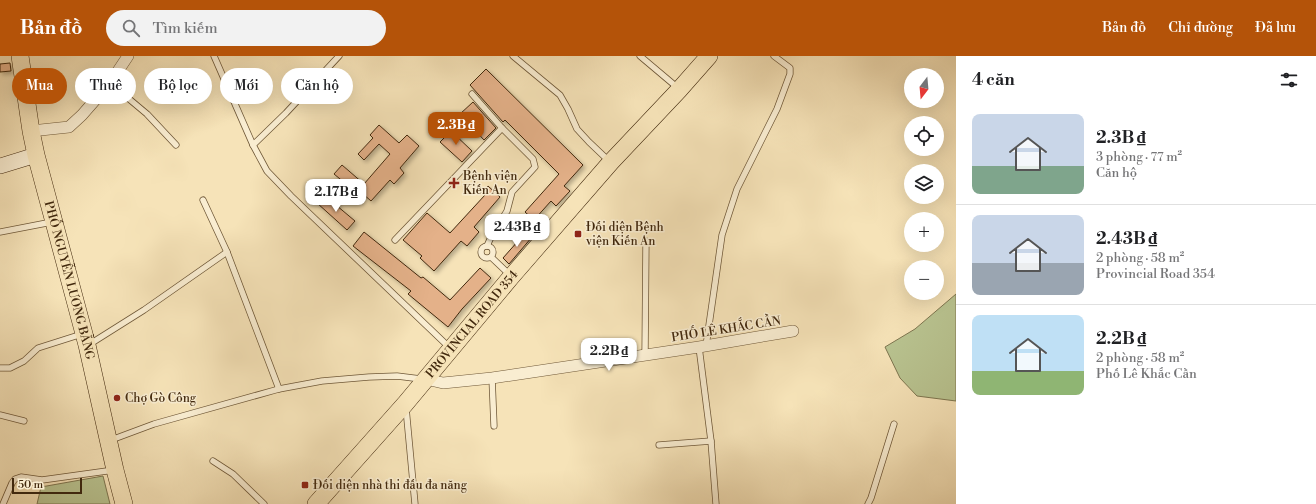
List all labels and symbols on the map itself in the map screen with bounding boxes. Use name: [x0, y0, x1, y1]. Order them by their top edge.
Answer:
north arrow: [904, 68, 944, 108]
pin: 2.3B ₫: [423, 112, 489, 146]
place label: Bệnh viện Kiến An: [462, 169, 517, 198]
marker: Bệnh viện Kiến An: [448, 177, 460, 189]
pin: 2.17B ₫: [299, 179, 373, 213]
street label: PHỐ NGUYỄN LƯƠNG BẰNG: [41, 199, 97, 361]
pin: 2.43B ₫: [480, 214, 554, 248]
place label: Đối diện Bệnh viện Kiến An: [585, 220, 664, 249]
marker: Đối diện Bệnh viện Kiến An: [573, 229, 583, 239]
street label: PROVINCIAL ROAD 354: [423, 267, 521, 381]
street label: PHỐ LÊ KHẮC CẦN: [670, 309, 782, 346]
pin: 2.2B ₫: [576, 338, 642, 372]
place label: Chợ Gò Công: [125, 391, 197, 406]
marker: Chợ Gò Công: [112, 393, 122, 403]
scale bar: [12, 476, 82, 495]
place label: Đối diện nhà thi đấu đa năng: [313, 478, 468, 493]
marker: Đối diện nhà thi đấu đa năng: [300, 480, 310, 490]

